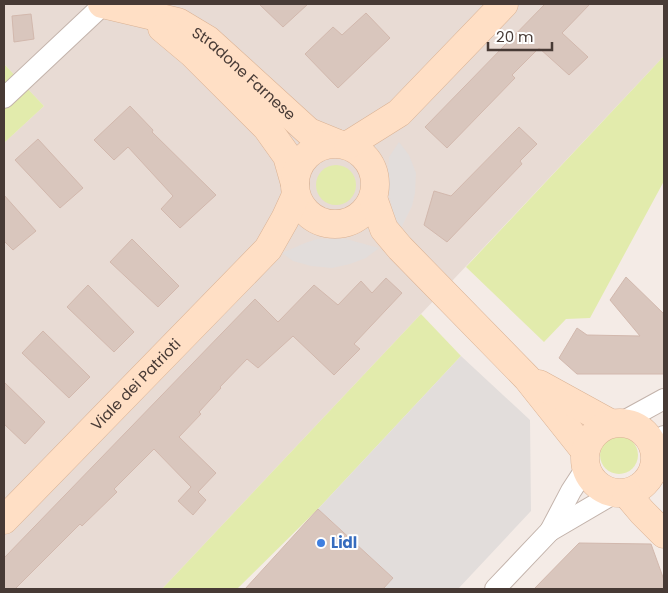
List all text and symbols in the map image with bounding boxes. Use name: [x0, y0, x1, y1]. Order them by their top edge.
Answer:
scale bar: [488, 20, 552, 52]
street label: Stradone Farnese: [188, 22, 300, 125]
text: 20 m: [496, 26, 534, 47]
street label: Viale dei Patrioti: [86, 334, 185, 435]
place label: Lidl: [331, 532, 357, 553]
marker: Lidl: [315, 537, 327, 549]

